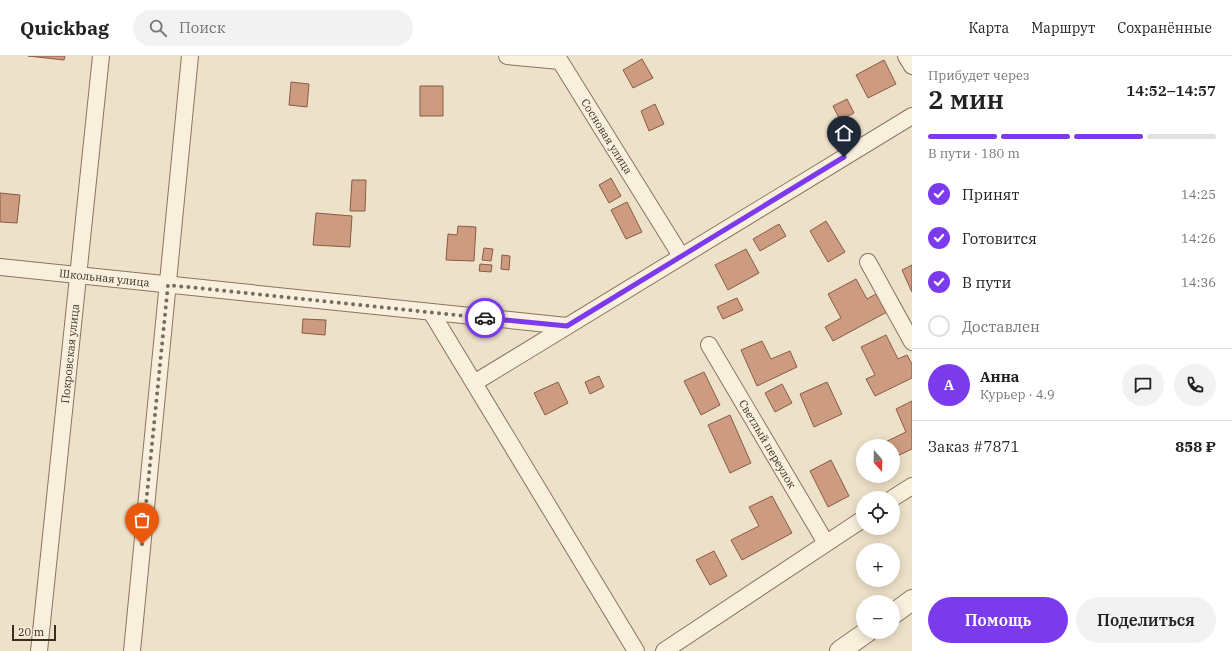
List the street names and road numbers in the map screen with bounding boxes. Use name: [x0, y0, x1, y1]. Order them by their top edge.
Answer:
street label: Сосновая улица: [578, 96, 635, 177]
street label: Школьная улица: [58, 266, 150, 290]
street label: Покровская улица: [58, 303, 82, 404]
street label: Светлый переулок: [736, 397, 799, 491]

